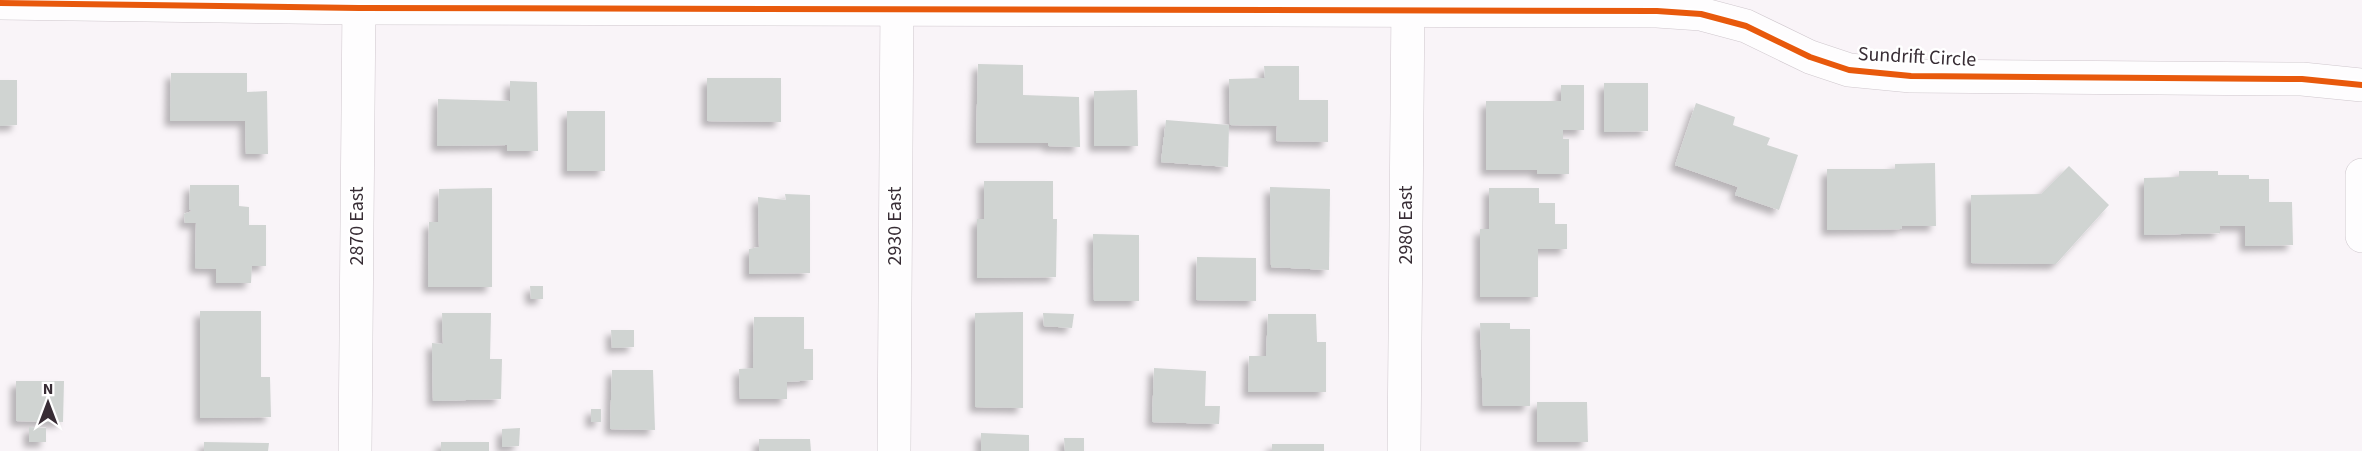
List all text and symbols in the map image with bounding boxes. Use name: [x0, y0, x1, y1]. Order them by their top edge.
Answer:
street label: Sundrift Circle: [1857, 40, 1977, 74]
street label: 2980 East: [1392, 185, 1420, 265]
street label: 2870 East: [343, 186, 371, 266]
street label: 2930 East: [881, 186, 909, 266]
north arrow: [18, 373, 78, 433]
text: N: [43, 378, 53, 400]

